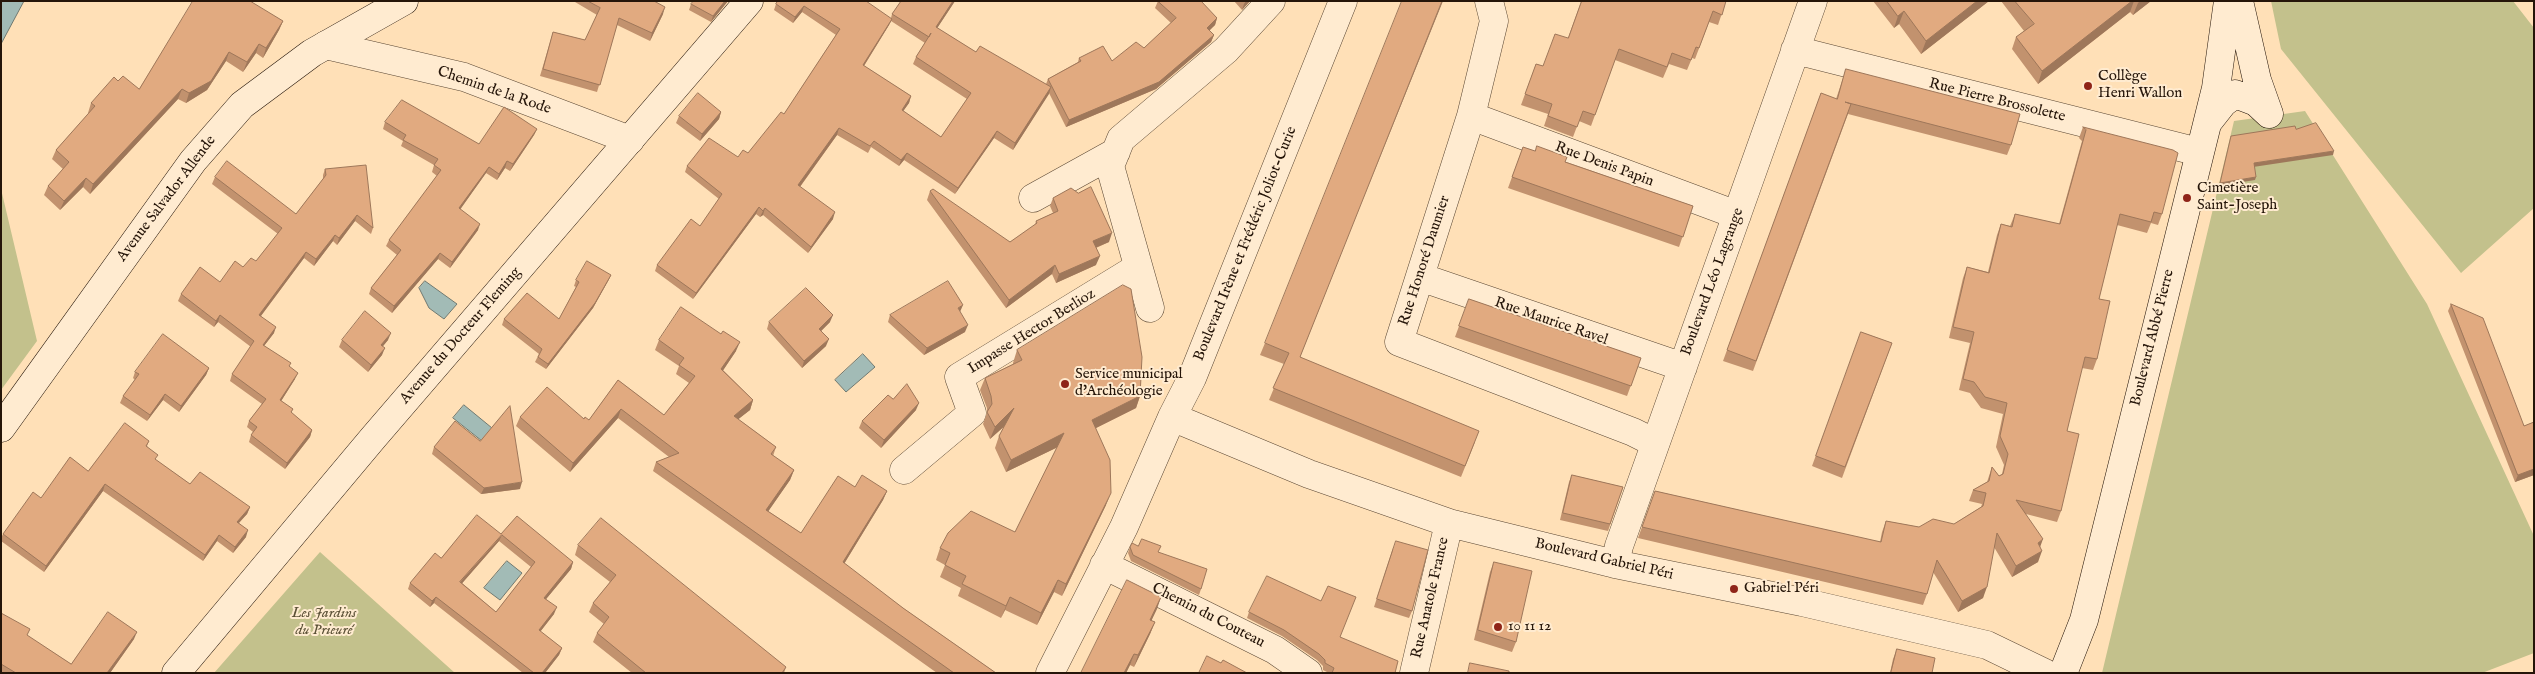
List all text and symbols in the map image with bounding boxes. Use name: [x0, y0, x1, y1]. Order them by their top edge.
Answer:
street label: Chemin de la Rode: [435, 63, 553, 119]
place label: Collège Henri Wallon: [2098, 68, 2182, 103]
street label: Rue Pierre Brossolette: [1927, 75, 2067, 127]
marker: Collège Henri Wallon: [2082, 80, 2094, 92]
street label: Boulevard Irène et Frédéric Joliot-Curie: [1191, 124, 1301, 364]
street label: Avenue Salvador Allende: [114, 132, 220, 266]
street label: Rue Denis Papin: [1552, 139, 1656, 191]
place label: Cimetière Saint-Joseph: [2197, 180, 2277, 215]
marker: Cimetière Saint-Joseph: [2181, 192, 2193, 204]
street label: Rue Honoré Daumier: [1395, 194, 1455, 328]
street label: Boulevard Léo Lagrange: [1678, 206, 1748, 358]
street label: Avenue du Docteur Fleming: [397, 264, 525, 408]
street label: Boulevard Abbé Pierre: [2127, 268, 2179, 408]
street label: Impasse Hector Berlioz: [965, 286, 1099, 378]
street label: Rue Maurice Ravel: [1492, 294, 1610, 350]
place label: Service municipal d'Archéologie: [1075, 366, 1183, 401]
marker: Service municipal d'Archéologie: [1059, 378, 1071, 390]
street label: Boulevard Gabriel Péri: [1533, 535, 1675, 585]
street label: Rue Anatole France: [1408, 536, 1454, 660]
street label: Chemin du Couteau: [1149, 580, 1267, 652]
place label: Gabriel Péri: [1744, 580, 1819, 598]
marker: Gabriel Péri: [1728, 583, 1740, 595]
park label: Les Jardins du Prieuré: [292, 605, 356, 640]
place label: 10 11 12: [1508, 618, 1551, 636]
marker: 10 11 12: [1492, 621, 1504, 633]

